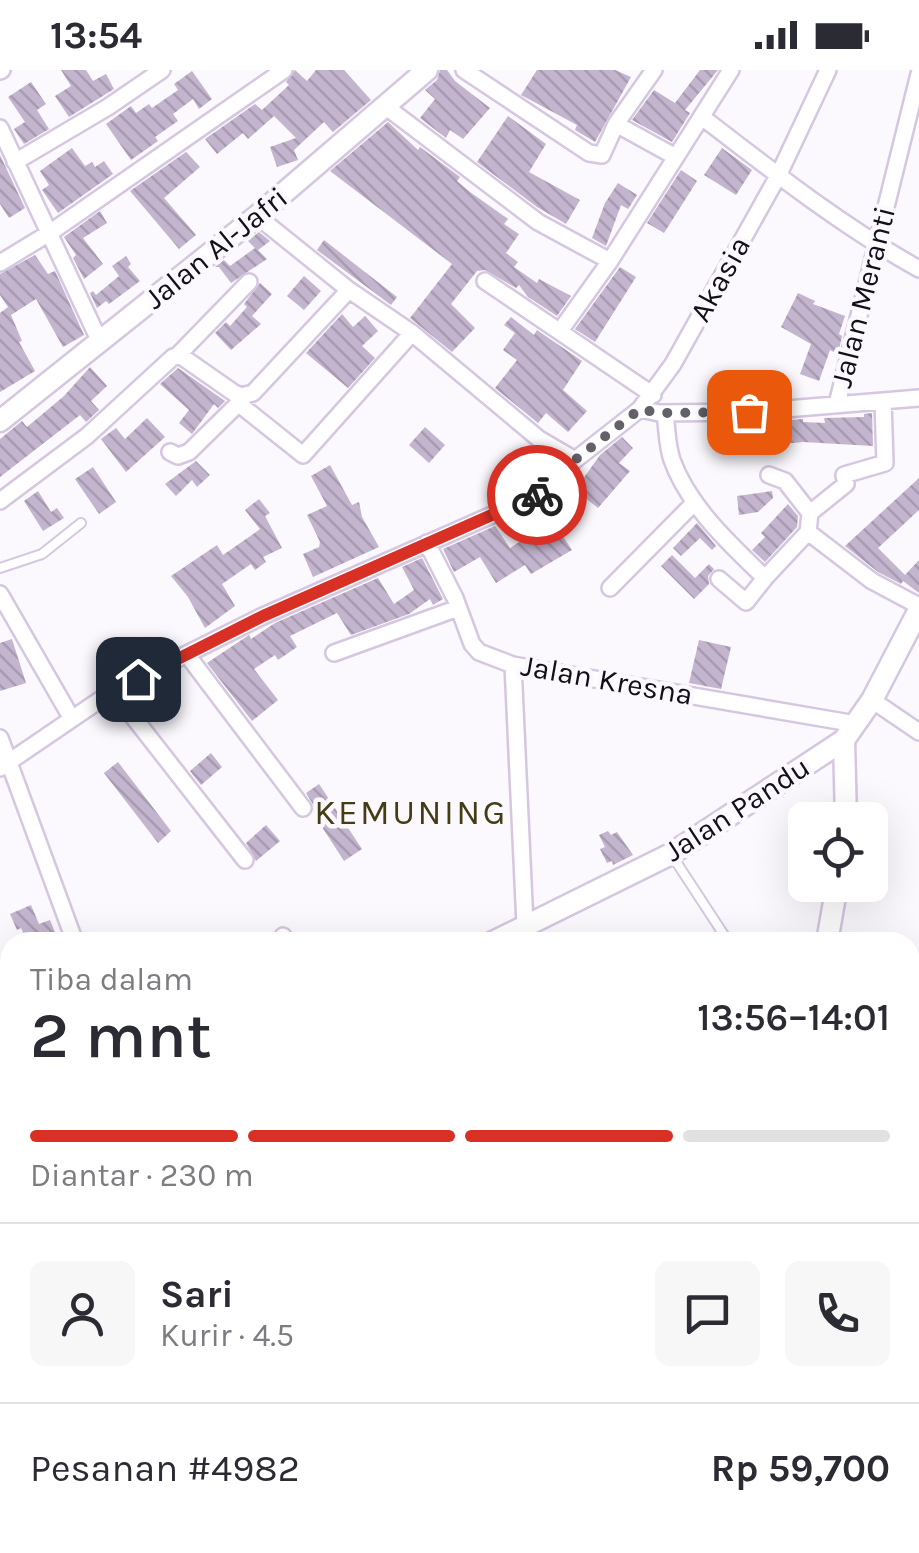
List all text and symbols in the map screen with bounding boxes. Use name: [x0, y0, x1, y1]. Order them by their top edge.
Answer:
text: 13:54: [50, 13, 142, 58]
street label: Jalan Al-Jafri: [137, 179, 295, 317]
street label: Jalan Meranti: [823, 203, 903, 391]
street label: Akasia: [682, 230, 758, 328]
pin: [707, 370, 792, 455]
icon: bag: [722, 385, 777, 440]
courier: [487, 445, 587, 545]
icon: bike: [510, 468, 565, 523]
pin: [96, 637, 181, 722]
street label: Jalan Kresna: [518, 647, 696, 713]
icon: home: [111, 652, 166, 707]
street label: Jalan Pandu: [658, 749, 816, 869]
district label: KEMUNING: [314, 792, 508, 833]
map controls: [788, 802, 888, 902]
button: locate: [788, 802, 888, 902]
text: Tiba dalam: [30, 961, 193, 998]
text: 13:56–14:01: [697, 995, 890, 1040]
text: 2 mnt: [30, 997, 212, 1073]
text: Diantar · 230 m: [30, 1157, 254, 1194]
button: person: [30, 1261, 135, 1366]
button: chat: [655, 1261, 760, 1366]
button: phone: [785, 1261, 890, 1366]
text: Sari: [160, 1272, 234, 1317]
text: Kurir · 4.5: [160, 1317, 294, 1354]
text: Pesanan #4982: [30, 1446, 300, 1491]
text: Rp 59,700: [711, 1446, 890, 1491]

